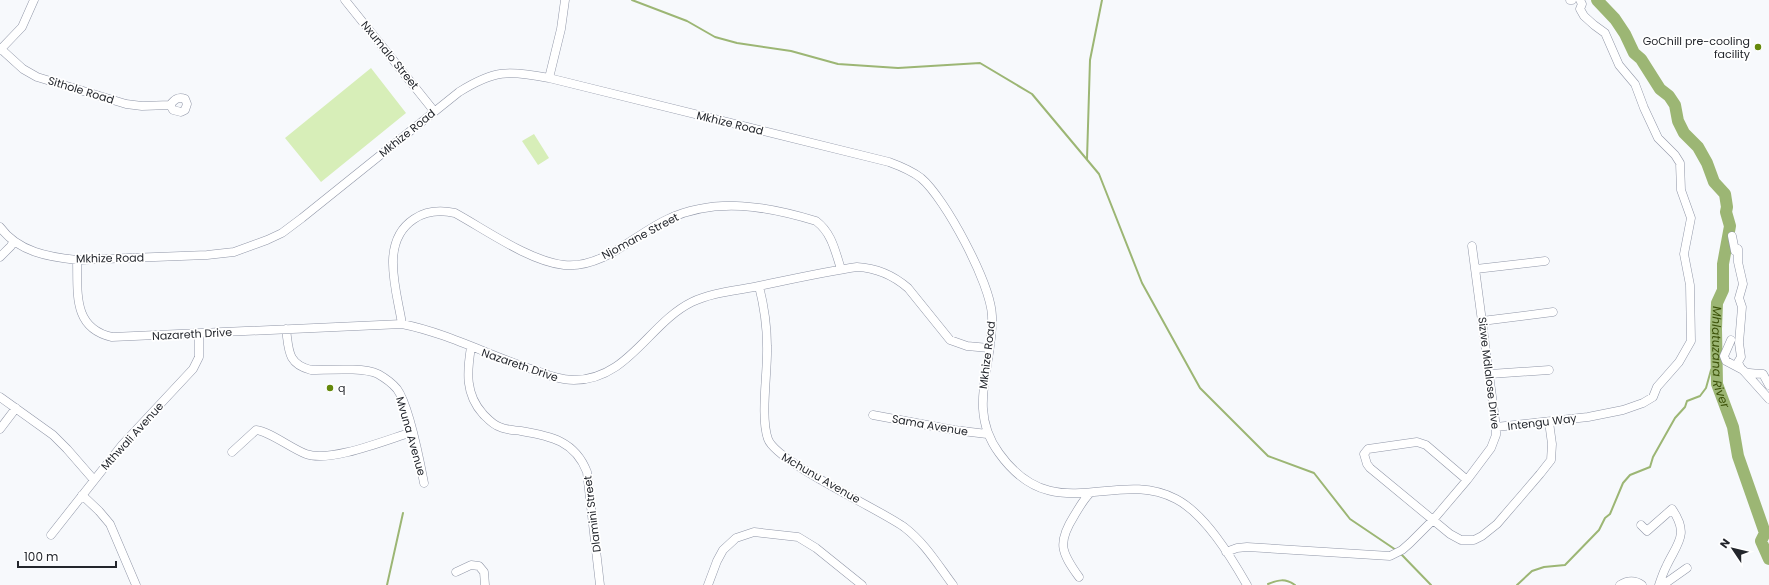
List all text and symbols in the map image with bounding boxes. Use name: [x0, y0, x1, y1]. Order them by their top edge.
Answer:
street label: Nxumalo Street: [357, 17, 423, 93]
place label: GoChill pre-cooling facility: [1643, 33, 1751, 62]
marker: GoChill pre-cooling facility: [1753, 42, 1763, 52]
street label: Sithole Road: [46, 72, 116, 108]
street label: Mkhize Road: [375, 105, 439, 161]
street label: Mkhize Road: [695, 107, 765, 139]
street label: Njomane Street: [599, 209, 681, 263]
street label: Mkhize Road: [76, 249, 144, 267]
water label: Mhlatuzana River: [1708, 306, 1734, 411]
street label: Sizwe Mdlalose Drive: [1474, 316, 1504, 430]
street label: Mkhize Road: [975, 320, 999, 390]
street label: Nazareth Drive: [152, 324, 233, 344]
street label: Nazareth Drive: [480, 344, 561, 386]
place label: q: [338, 380, 345, 396]
marker: q: [325, 383, 335, 393]
street label: Mvuna Avenue: [392, 395, 430, 477]
street label: Mthwali Avenue: [97, 398, 167, 474]
street label: Sama Avenue: [891, 410, 969, 440]
street label: Intengu Way: [1507, 410, 1578, 434]
street label: Mchunu Avenue: [779, 449, 863, 507]
street label: Dlamini Street: [579, 475, 605, 553]
north arrow: [1713, 529, 1753, 569]
text: N: [1716, 535, 1734, 551]
scale bar: [18, 543, 116, 569]
text: 100 m: [24, 548, 58, 565]

